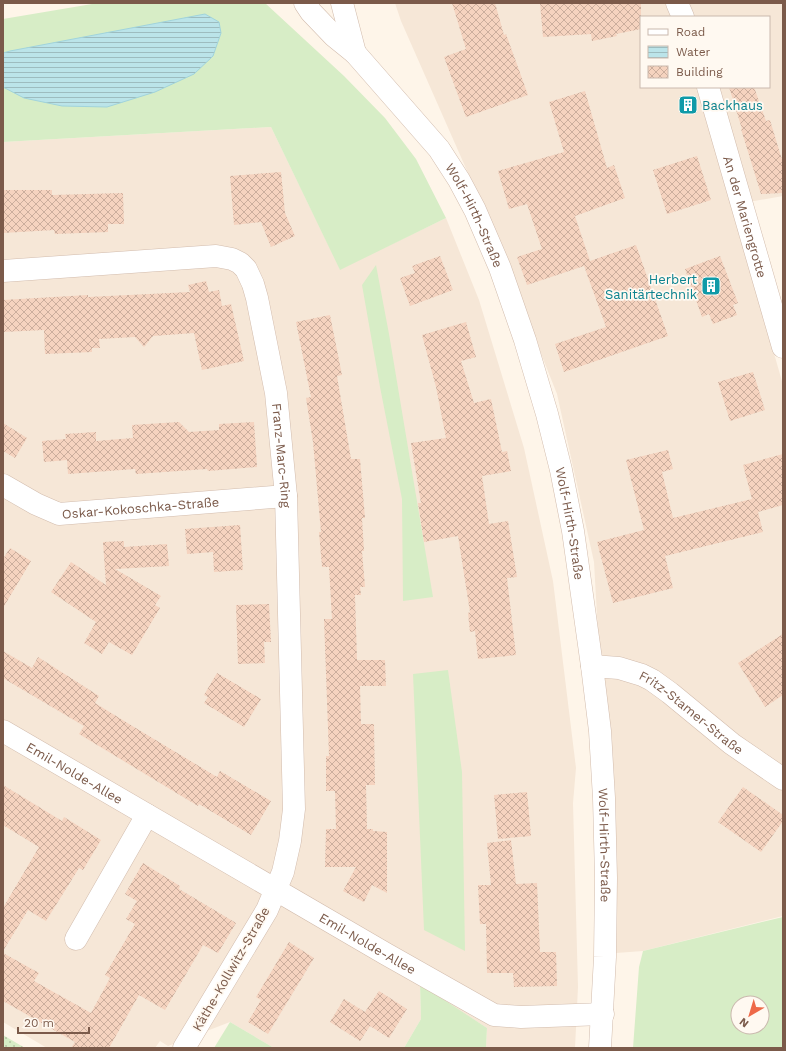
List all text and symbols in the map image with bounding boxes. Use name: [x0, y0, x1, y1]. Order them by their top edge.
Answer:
legend: [640, 16, 770, 88]
text: Road: [676, 25, 705, 39]
text: Water: [676, 45, 711, 59]
text: Building: [676, 65, 723, 79]
building icon: Backhaus: [677, 94, 699, 116]
place label: Backhaus: [702, 98, 763, 113]
street label: An der Mariengrotte: [721, 154, 770, 279]
street label: Wolf-Hirth-Straße: [443, 160, 506, 270]
place label: Herbert Sanitärtechnik: [605, 272, 698, 302]
building icon: Herbert Sanitärtechnik: [700, 275, 722, 297]
street label: Franz-Marc-Ring: [270, 402, 294, 508]
street label: Wolf-Hirth-Straße: [553, 466, 587, 581]
street label: Oskar-Kokoschka-Straße: [61, 494, 220, 521]
street label: Fritz-Stamer-Straße: [637, 667, 746, 757]
street label: Emil-Nolde-Allee: [24, 739, 126, 807]
street label: Wolf-Hirth-Straße: [596, 787, 614, 902]
street label: Käthe-Kollwitz-Straße: [189, 904, 273, 1034]
street label: Emil-Nolde-Allee: [317, 909, 419, 977]
north arrow: [730, 995, 770, 1035]
scale bar: [18, 1009, 89, 1035]
text: N: [737, 1015, 751, 1030]
text: 20 m: [24, 1016, 54, 1030]

